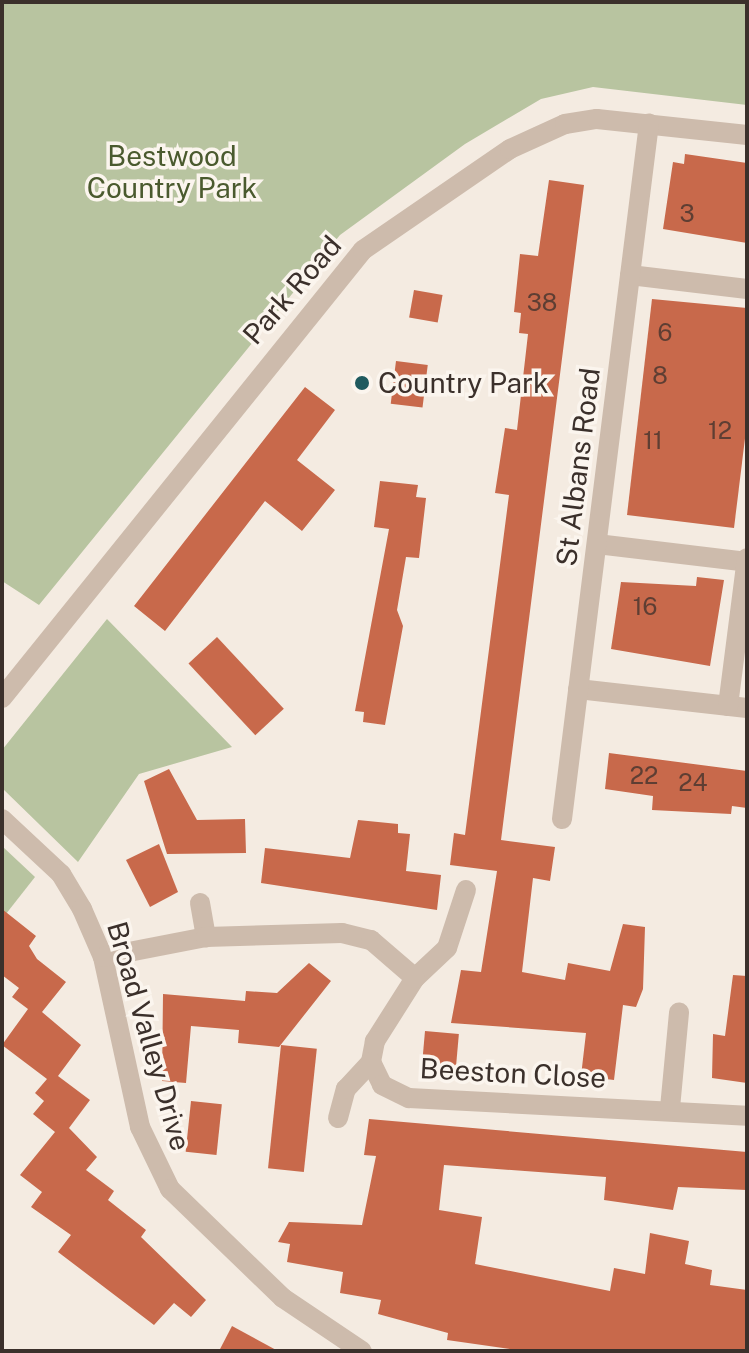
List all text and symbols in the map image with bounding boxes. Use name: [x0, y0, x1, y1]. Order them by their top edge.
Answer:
park label: Bestwood Country Park: [87, 139, 257, 205]
house number: 3: [679, 200, 695, 228]
street label: Park Road: [236, 229, 348, 351]
house number: 38: [527, 289, 557, 317]
house number: 6: [658, 319, 672, 347]
house number: 8: [652, 362, 668, 390]
place label: Country Park: [378, 366, 549, 400]
street label: St Albans Road: [549, 366, 607, 568]
marker: Country Park: [353, 374, 371, 392]
house number: 12: [708, 417, 732, 445]
house number: 11: [643, 427, 663, 455]
house number: 16: [633, 593, 657, 621]
house number: 22: [630, 762, 658, 790]
house number: 24: [678, 769, 708, 797]
street label: Broad Valley Drive: [100, 917, 198, 1155]
street label: Beeston Close: [419, 1051, 607, 1095]

